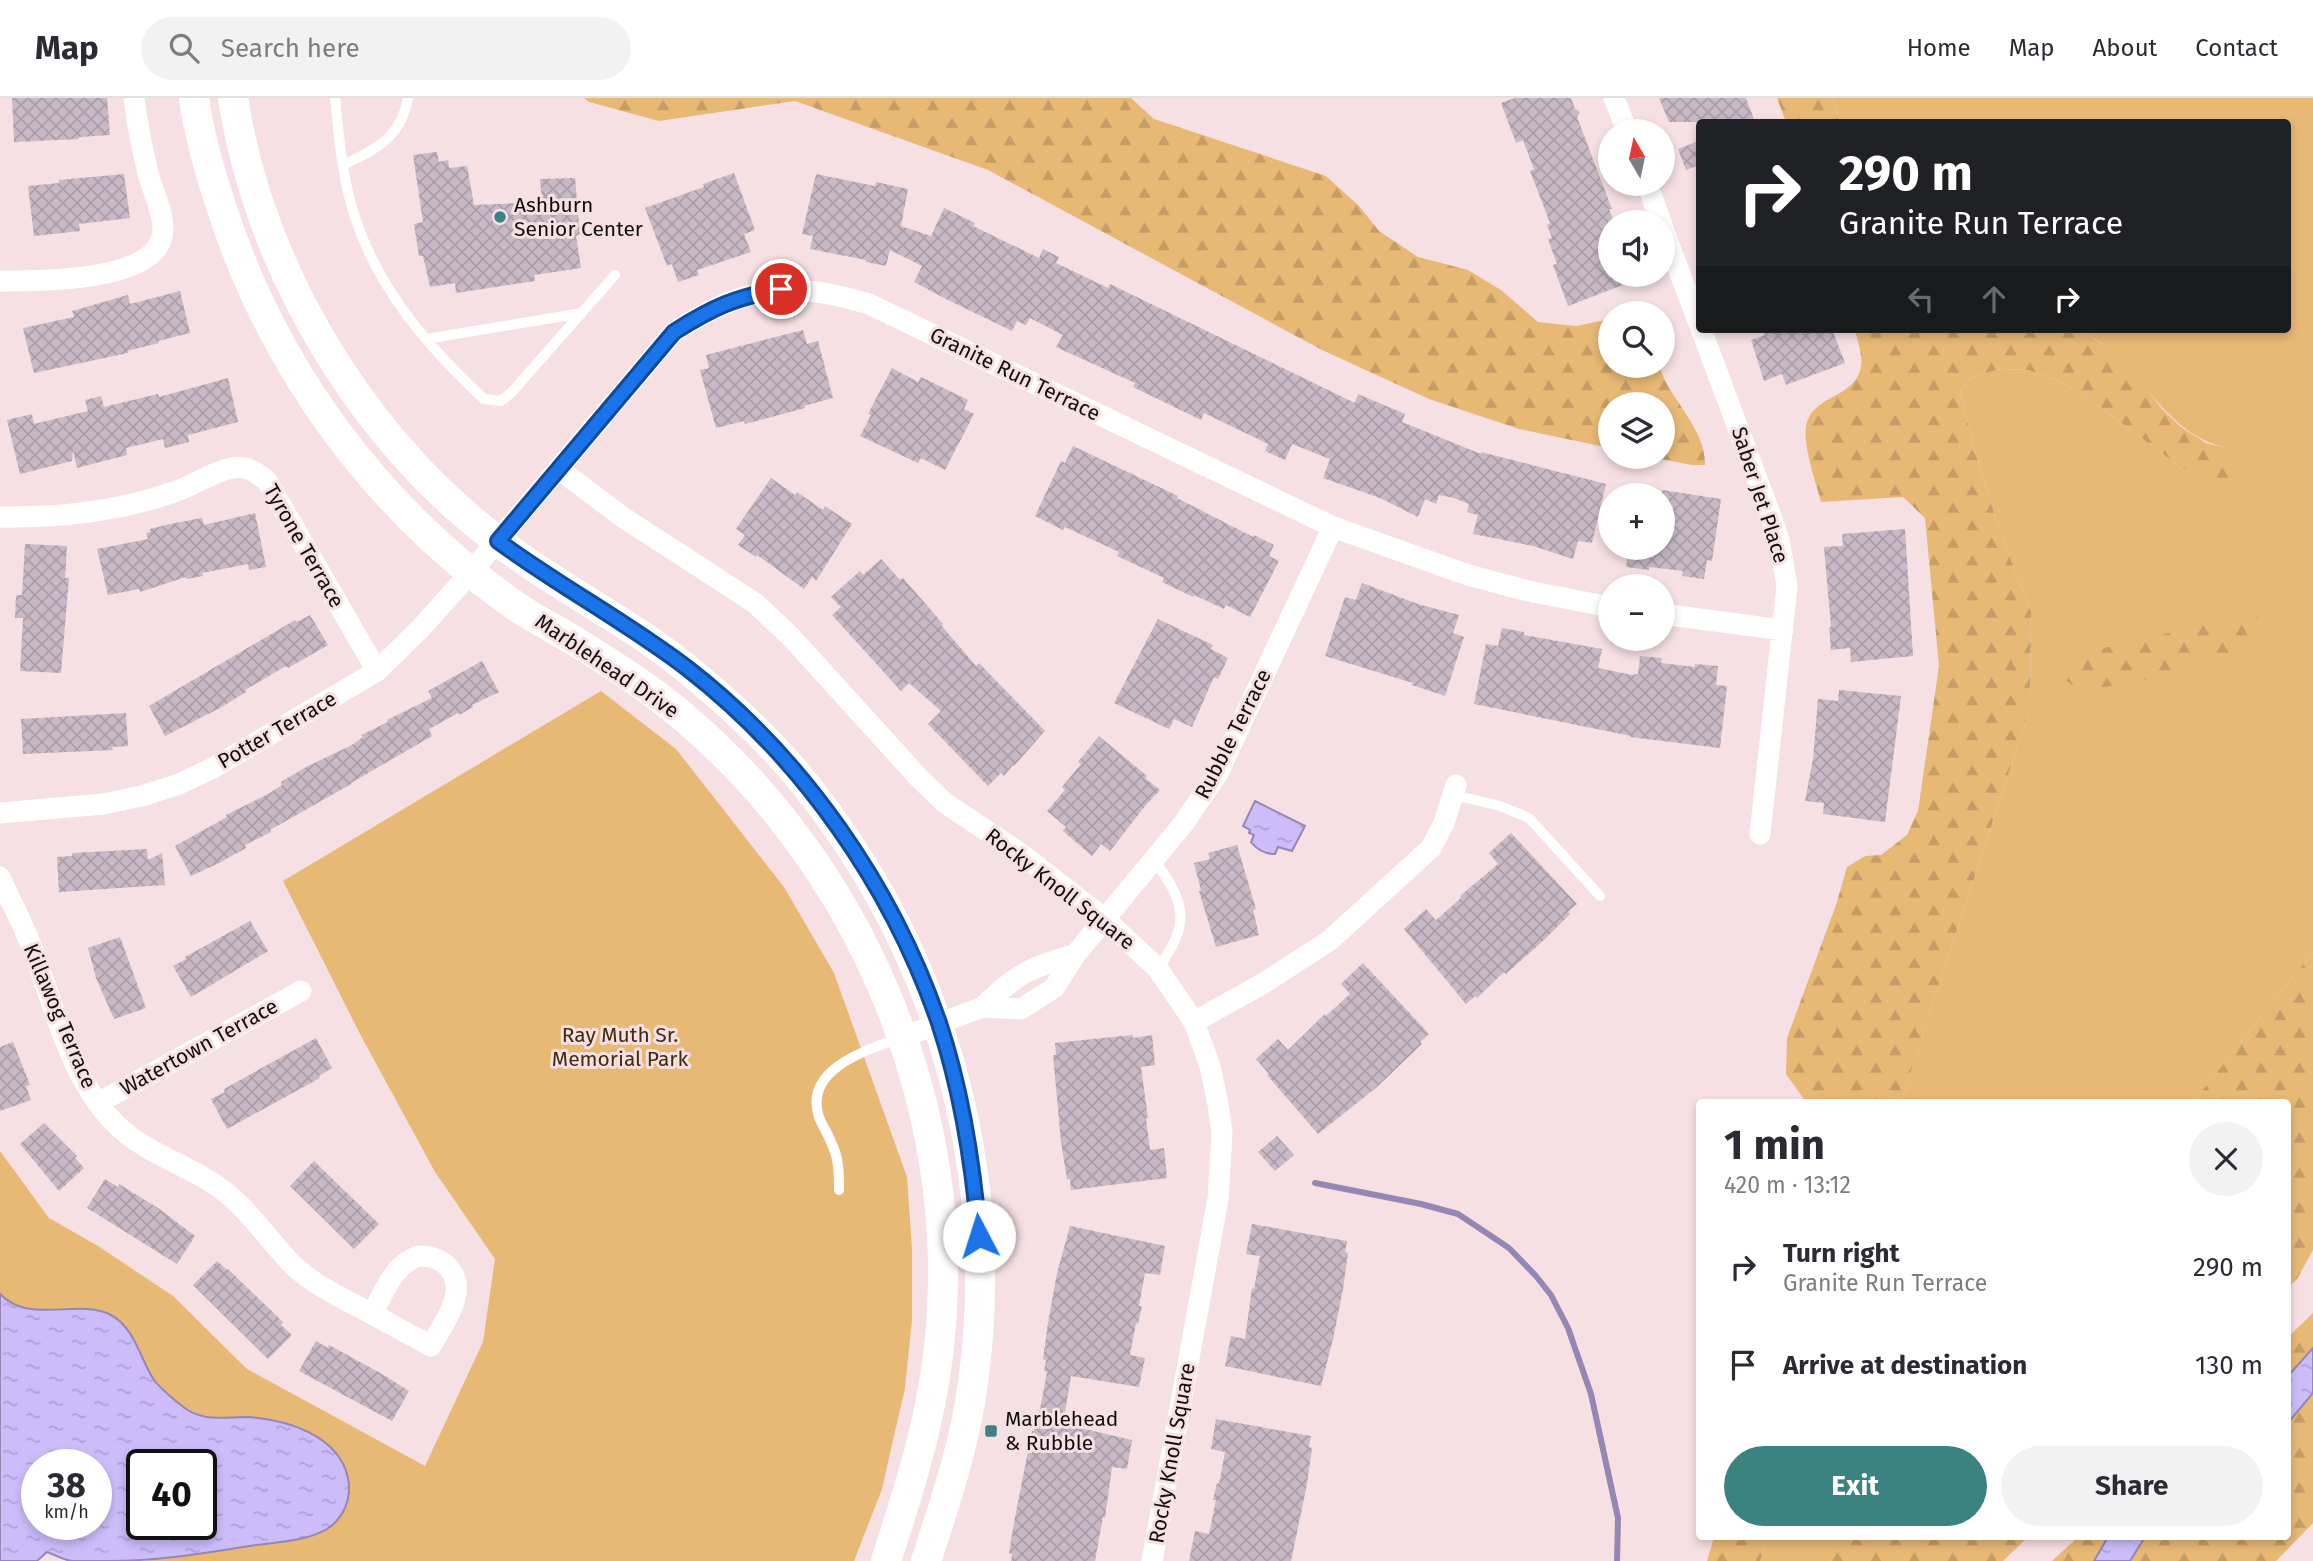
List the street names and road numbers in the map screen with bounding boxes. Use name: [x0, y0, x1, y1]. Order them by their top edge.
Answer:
street label: Granite Run Terrace: [926, 321, 1104, 427]
street label: Saber Jet Place: [1726, 423, 1794, 567]
street label: Tyrone Terrace: [258, 480, 350, 612]
street label: Marblehead Drive: [530, 608, 684, 724]
street label: Rubble Terrace: [1189, 665, 1277, 803]
street label: Potter Terrace: [213, 686, 341, 774]
street label: Rocky Knoll Square: [980, 823, 1140, 955]
street label: Killawog Terrace: [18, 940, 102, 1092]
street label: Watertown Terrace: [115, 993, 283, 1101]
street label: Rocky Knoll Square: [1143, 1361, 1201, 1545]

